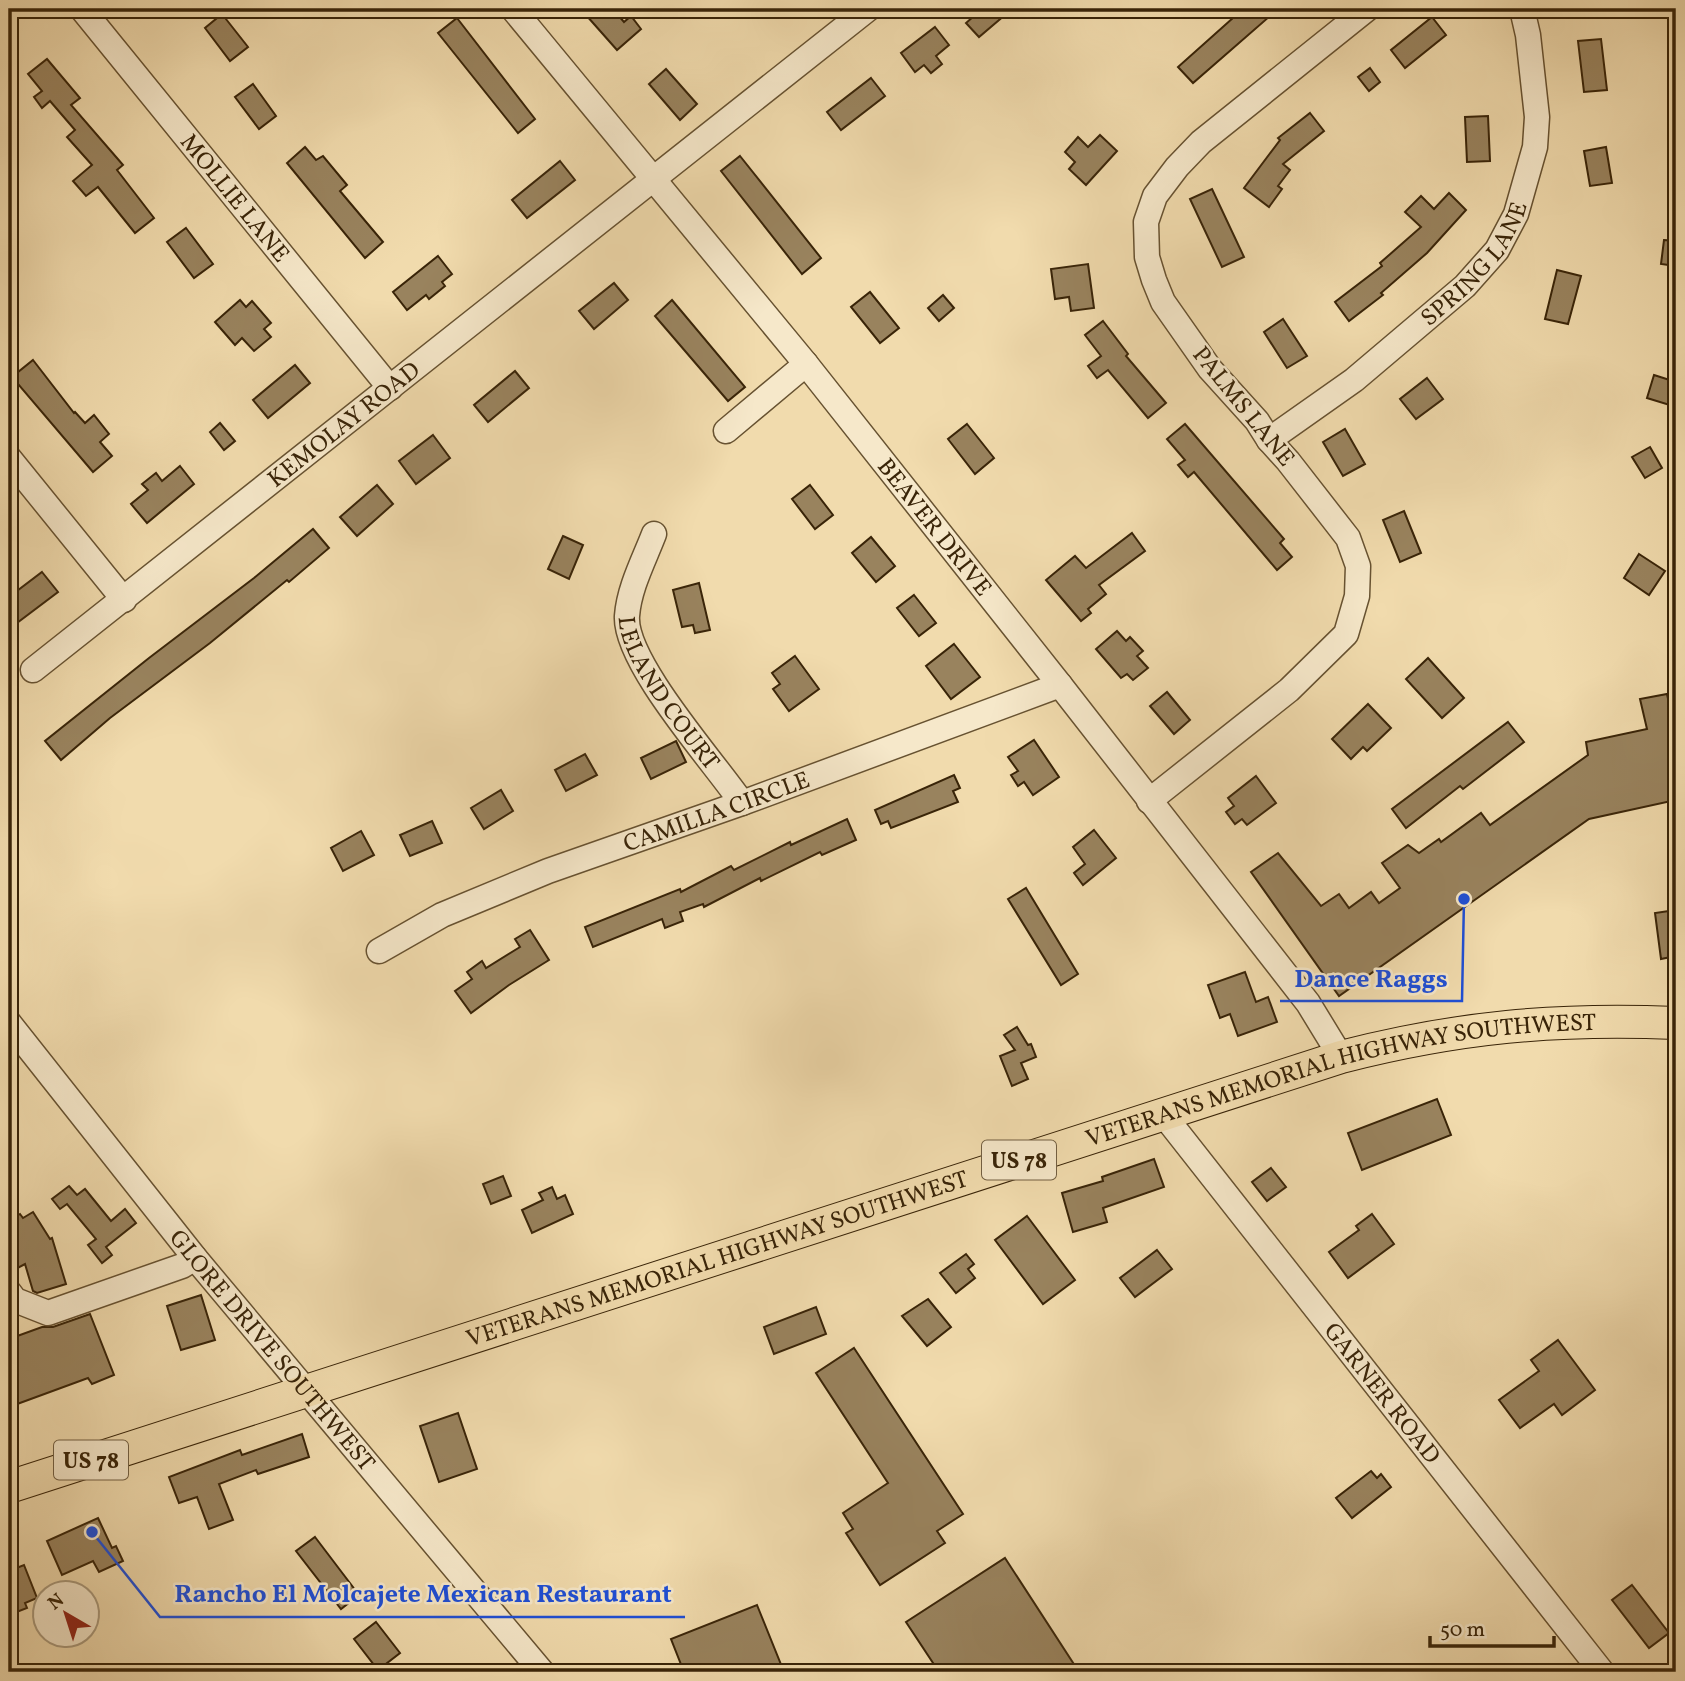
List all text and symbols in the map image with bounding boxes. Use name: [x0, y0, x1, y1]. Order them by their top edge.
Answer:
street label: MOLLIE LANE: [171, 127, 296, 271]
street label: SPRING LANE: [1414, 198, 1538, 335]
street label: PALMS LANE: [1183, 340, 1302, 475]
street label: KEMOLAY ROAD: [261, 355, 428, 497]
street label: BEAVER DRIVE: [868, 452, 999, 605]
street label: LELAND COURT: [608, 615, 726, 778]
street label: CAMILLA CIRCLE: [619, 764, 815, 862]
callout: Dance Raggs: [1280, 954, 1462, 1001]
text: Dance Raggs: [1294, 962, 1448, 998]
street label: VETERANS MEMORIAL HIGHWAY SOUTHWEST: [1082, 1007, 1597, 1157]
road number: US 78: [982, 1140, 1056, 1180]
street label: VETERANS MEMORIAL HIGHWAY SOUTHWEST: [462, 1163, 973, 1357]
street label: GLORE DRIVE SOUTHWEST: [160, 1223, 382, 1480]
street label: GARNER ROAD: [1315, 1316, 1447, 1472]
road number: US 78: [54, 1441, 128, 1480]
callout: Rancho El Molcajete Mexican Restaurant: [160, 1570, 685, 1617]
text: Rancho El Molcajete Mexican Restaurant: [174, 1577, 672, 1613]
north arrow: [32, 1580, 102, 1650]
text: N: [43, 1588, 70, 1617]
scale bar: [1430, 1604, 1554, 1648]
text: 50 m: [1440, 1616, 1485, 1645]

